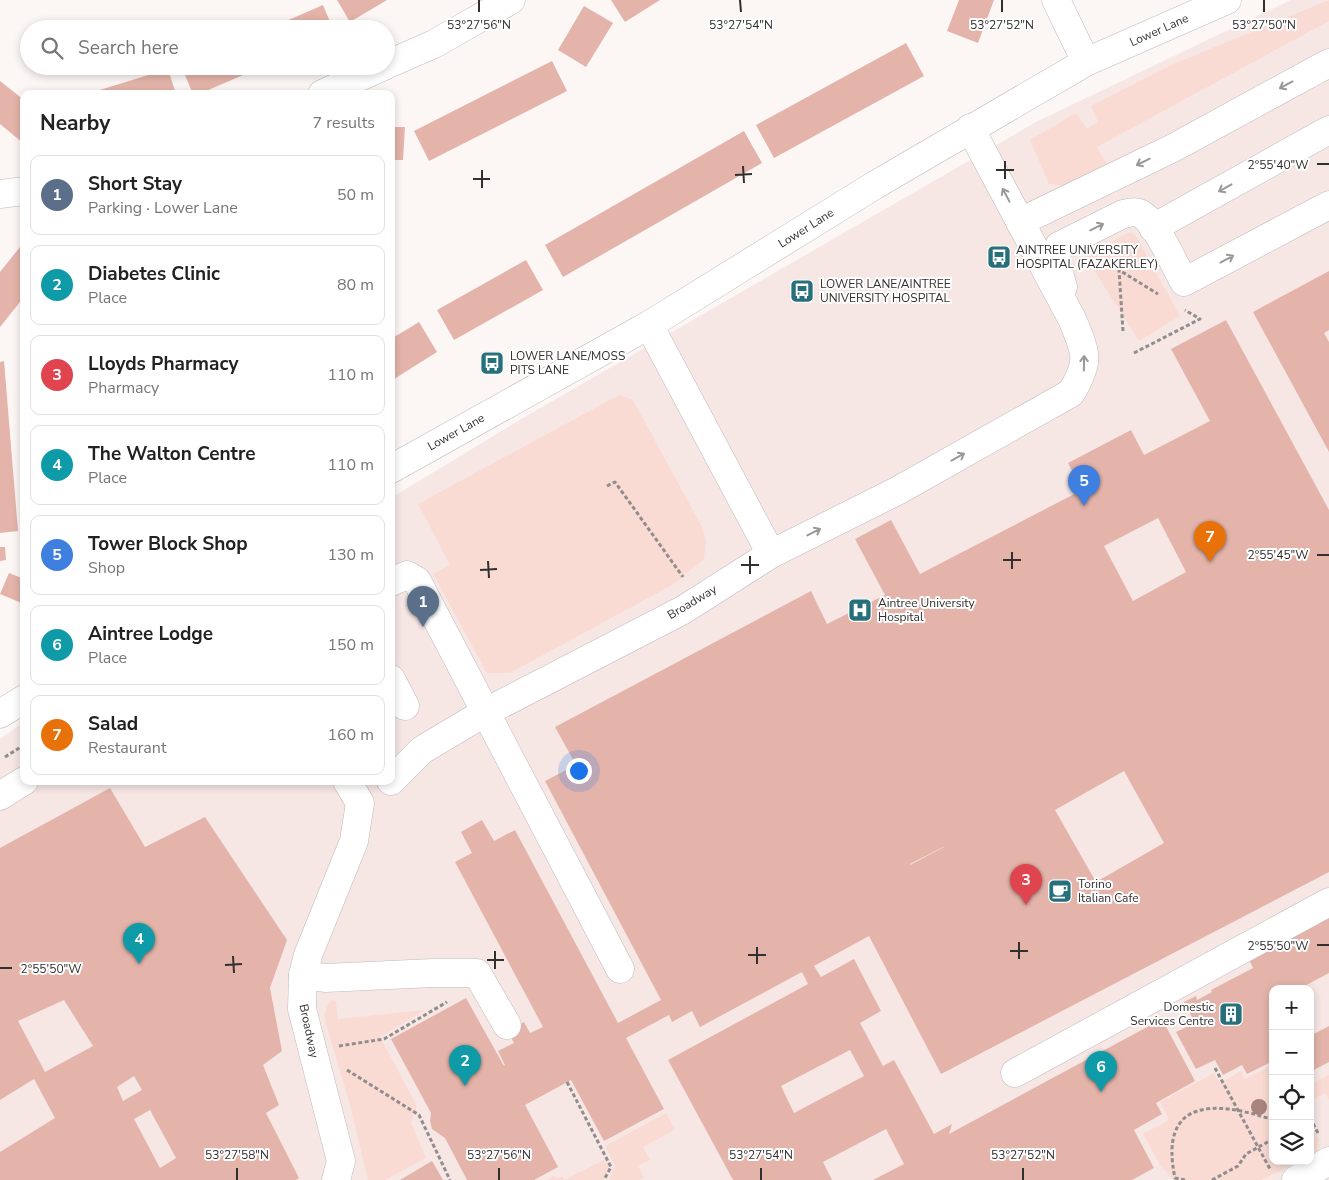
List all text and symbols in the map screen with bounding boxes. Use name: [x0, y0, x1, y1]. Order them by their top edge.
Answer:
street label: Lower Lane: [1127, 10, 1191, 50]
text: 53°27'56"N: [447, 17, 511, 33]
text: 53°27'54"N: [709, 17, 773, 33]
text: 53°27'52"N: [970, 17, 1034, 33]
text: 53°27'50"N: [1232, 17, 1296, 33]
search box: [20, 20, 395, 75]
icon: search: [38, 34, 66, 62]
text: Search here: [78, 35, 179, 61]
one-way arrow: [1279, 81, 1294, 91]
text: Nearby: [40, 109, 110, 137]
text: 7 results: [313, 112, 375, 134]
text: 2°55'40"W: [1247, 157, 1309, 173]
one-way arrow: [1136, 158, 1151, 167]
text: Short Stay: [88, 171, 182, 197]
text: 1: [52, 184, 62, 206]
text: 50 m: [337, 184, 374, 206]
one-way arrow: [1218, 184, 1233, 193]
one-way arrow: [1000, 188, 1010, 202]
text: Parking · Lower Lane: [88, 197, 238, 219]
street label: Lower Lane: [775, 205, 837, 251]
one-way arrow: [1089, 222, 1104, 231]
place label: AINTREE UNIVERSITY HOSPITAL (FAZAKERLEY): [1016, 242, 1158, 272]
bus stop icon: AINTREE UNIVERSITY HOSPITAL (FAZAKERLEY): [986, 244, 1012, 270]
one-way arrow: [1219, 254, 1234, 264]
text: Diabetes Clinic: [88, 261, 220, 287]
text: 2: [52, 274, 62, 296]
text: 80 m: [337, 274, 374, 296]
place label: LOWER LANE/AINTREE UNIVERSITY HOSPITAL: [820, 276, 951, 306]
bus stop icon: LOWER LANE/AINTREE UNIVERSITY HOSPITAL: [789, 278, 815, 304]
text: Place: [88, 287, 127, 309]
place label: LOWER LANE/MOSS PITS LANE: [510, 348, 625, 378]
bus stop icon: LOWER LANE/MOSS PITS LANE: [479, 350, 505, 376]
text: Lloyds Pharmacy: [88, 351, 239, 377]
one-way arrow: [1079, 356, 1088, 372]
text: 3: [52, 364, 62, 386]
text: 110 m: [327, 364, 374, 386]
text: Pharmacy: [88, 377, 159, 399]
street label: Lower Lane: [425, 410, 487, 454]
text: The Walton Centre: [88, 441, 256, 467]
one-way arrow: [951, 452, 966, 462]
text: 4: [52, 454, 62, 476]
text: 110 m: [327, 454, 374, 476]
pin: 5: [1068, 465, 1100, 506]
text: Place: [88, 467, 127, 489]
pin: 7: [1194, 521, 1226, 562]
one-way arrow: [807, 527, 822, 537]
text: Tower Block Shop: [88, 531, 248, 557]
text: 5: [52, 544, 62, 566]
text: 130 m: [327, 544, 374, 566]
text: 2°55'45"W: [1247, 547, 1309, 563]
text: Shop: [88, 557, 125, 579]
street label: Broadway: [664, 581, 720, 623]
pin: 1: [407, 586, 439, 627]
place label: Aintree University Hospital: [878, 595, 976, 625]
hospital icon: Aintree University Hospital: [847, 597, 873, 623]
text: Aintree Lodge: [88, 621, 213, 647]
text: 6: [52, 634, 62, 656]
text: 150 m: [327, 634, 374, 656]
text: Place: [88, 647, 127, 669]
text: Salad: [88, 711, 138, 737]
text: 7: [52, 724, 62, 746]
text: 160 m: [327, 724, 374, 746]
text: Restaurant: [88, 737, 167, 759]
your location: [566, 758, 592, 784]
pin: 3: [1010, 864, 1042, 905]
place label: Torino Italian Cafe: [1078, 876, 1139, 906]
cafe icon: Torino Italian Cafe: [1047, 878, 1073, 904]
pin: 4: [123, 923, 155, 964]
text: 2°55'50"W: [1247, 938, 1309, 954]
text: 2°55'50"W: [20, 961, 82, 977]
map controls: [1269, 985, 1314, 1165]
button: +: [1269, 985, 1314, 1030]
place label: Domestic Services Centre: [1130, 999, 1214, 1029]
building icon: Domestic Services Centre: [1218, 1001, 1244, 1027]
street label: Broadway: [295, 1003, 323, 1060]
button: −: [1269, 1030, 1314, 1075]
pin: 2: [449, 1045, 481, 1086]
pin: 6: [1085, 1051, 1117, 1092]
button: locate: [1269, 1075, 1314, 1120]
button: layers: [1269, 1120, 1314, 1165]
text: 53°27'58"N: [205, 1147, 269, 1163]
text: 53°27'56"N: [467, 1147, 531, 1163]
text: 53°27'54"N: [729, 1147, 793, 1163]
text: 53°27'52"N: [991, 1147, 1055, 1163]

